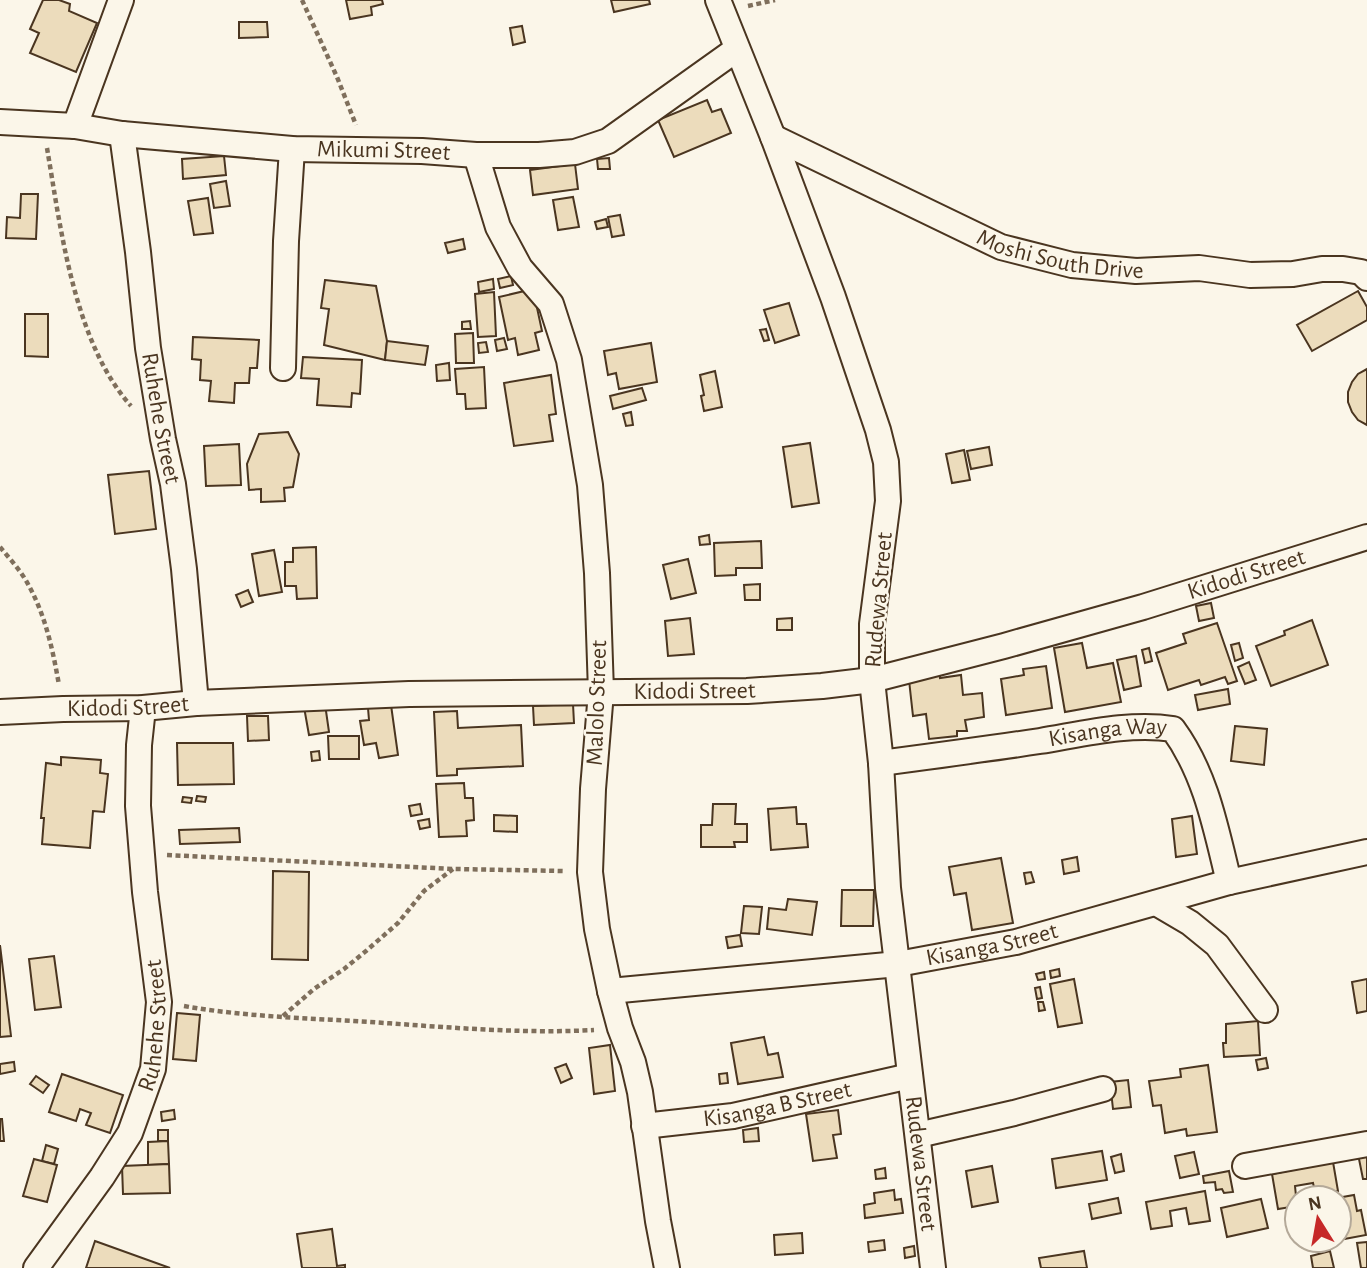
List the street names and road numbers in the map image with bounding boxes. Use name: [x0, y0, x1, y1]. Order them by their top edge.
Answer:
street label: Mikumi Street: [317, 137, 451, 165]
street label: Moshi South Drive: [973, 225, 1144, 283]
street label: Ruhehe Street: [137, 351, 185, 486]
street label: Rudewa Street: [861, 531, 897, 669]
street label: Kidodi Street: [1185, 545, 1308, 604]
street label: Malolo Street: [583, 639, 611, 766]
street label: Kidodi Street: [633, 678, 757, 704]
street label: Kidodi Street: [67, 692, 190, 721]
street label: Kisanga Way: [1047, 715, 1168, 751]
street label: Kisanga Street: [924, 919, 1061, 971]
street label: Ruhehe Street: [134, 958, 171, 1095]
street label: Kisanga B Street: [702, 1078, 854, 1131]
street label: Rudewa Street: [901, 1094, 941, 1233]

